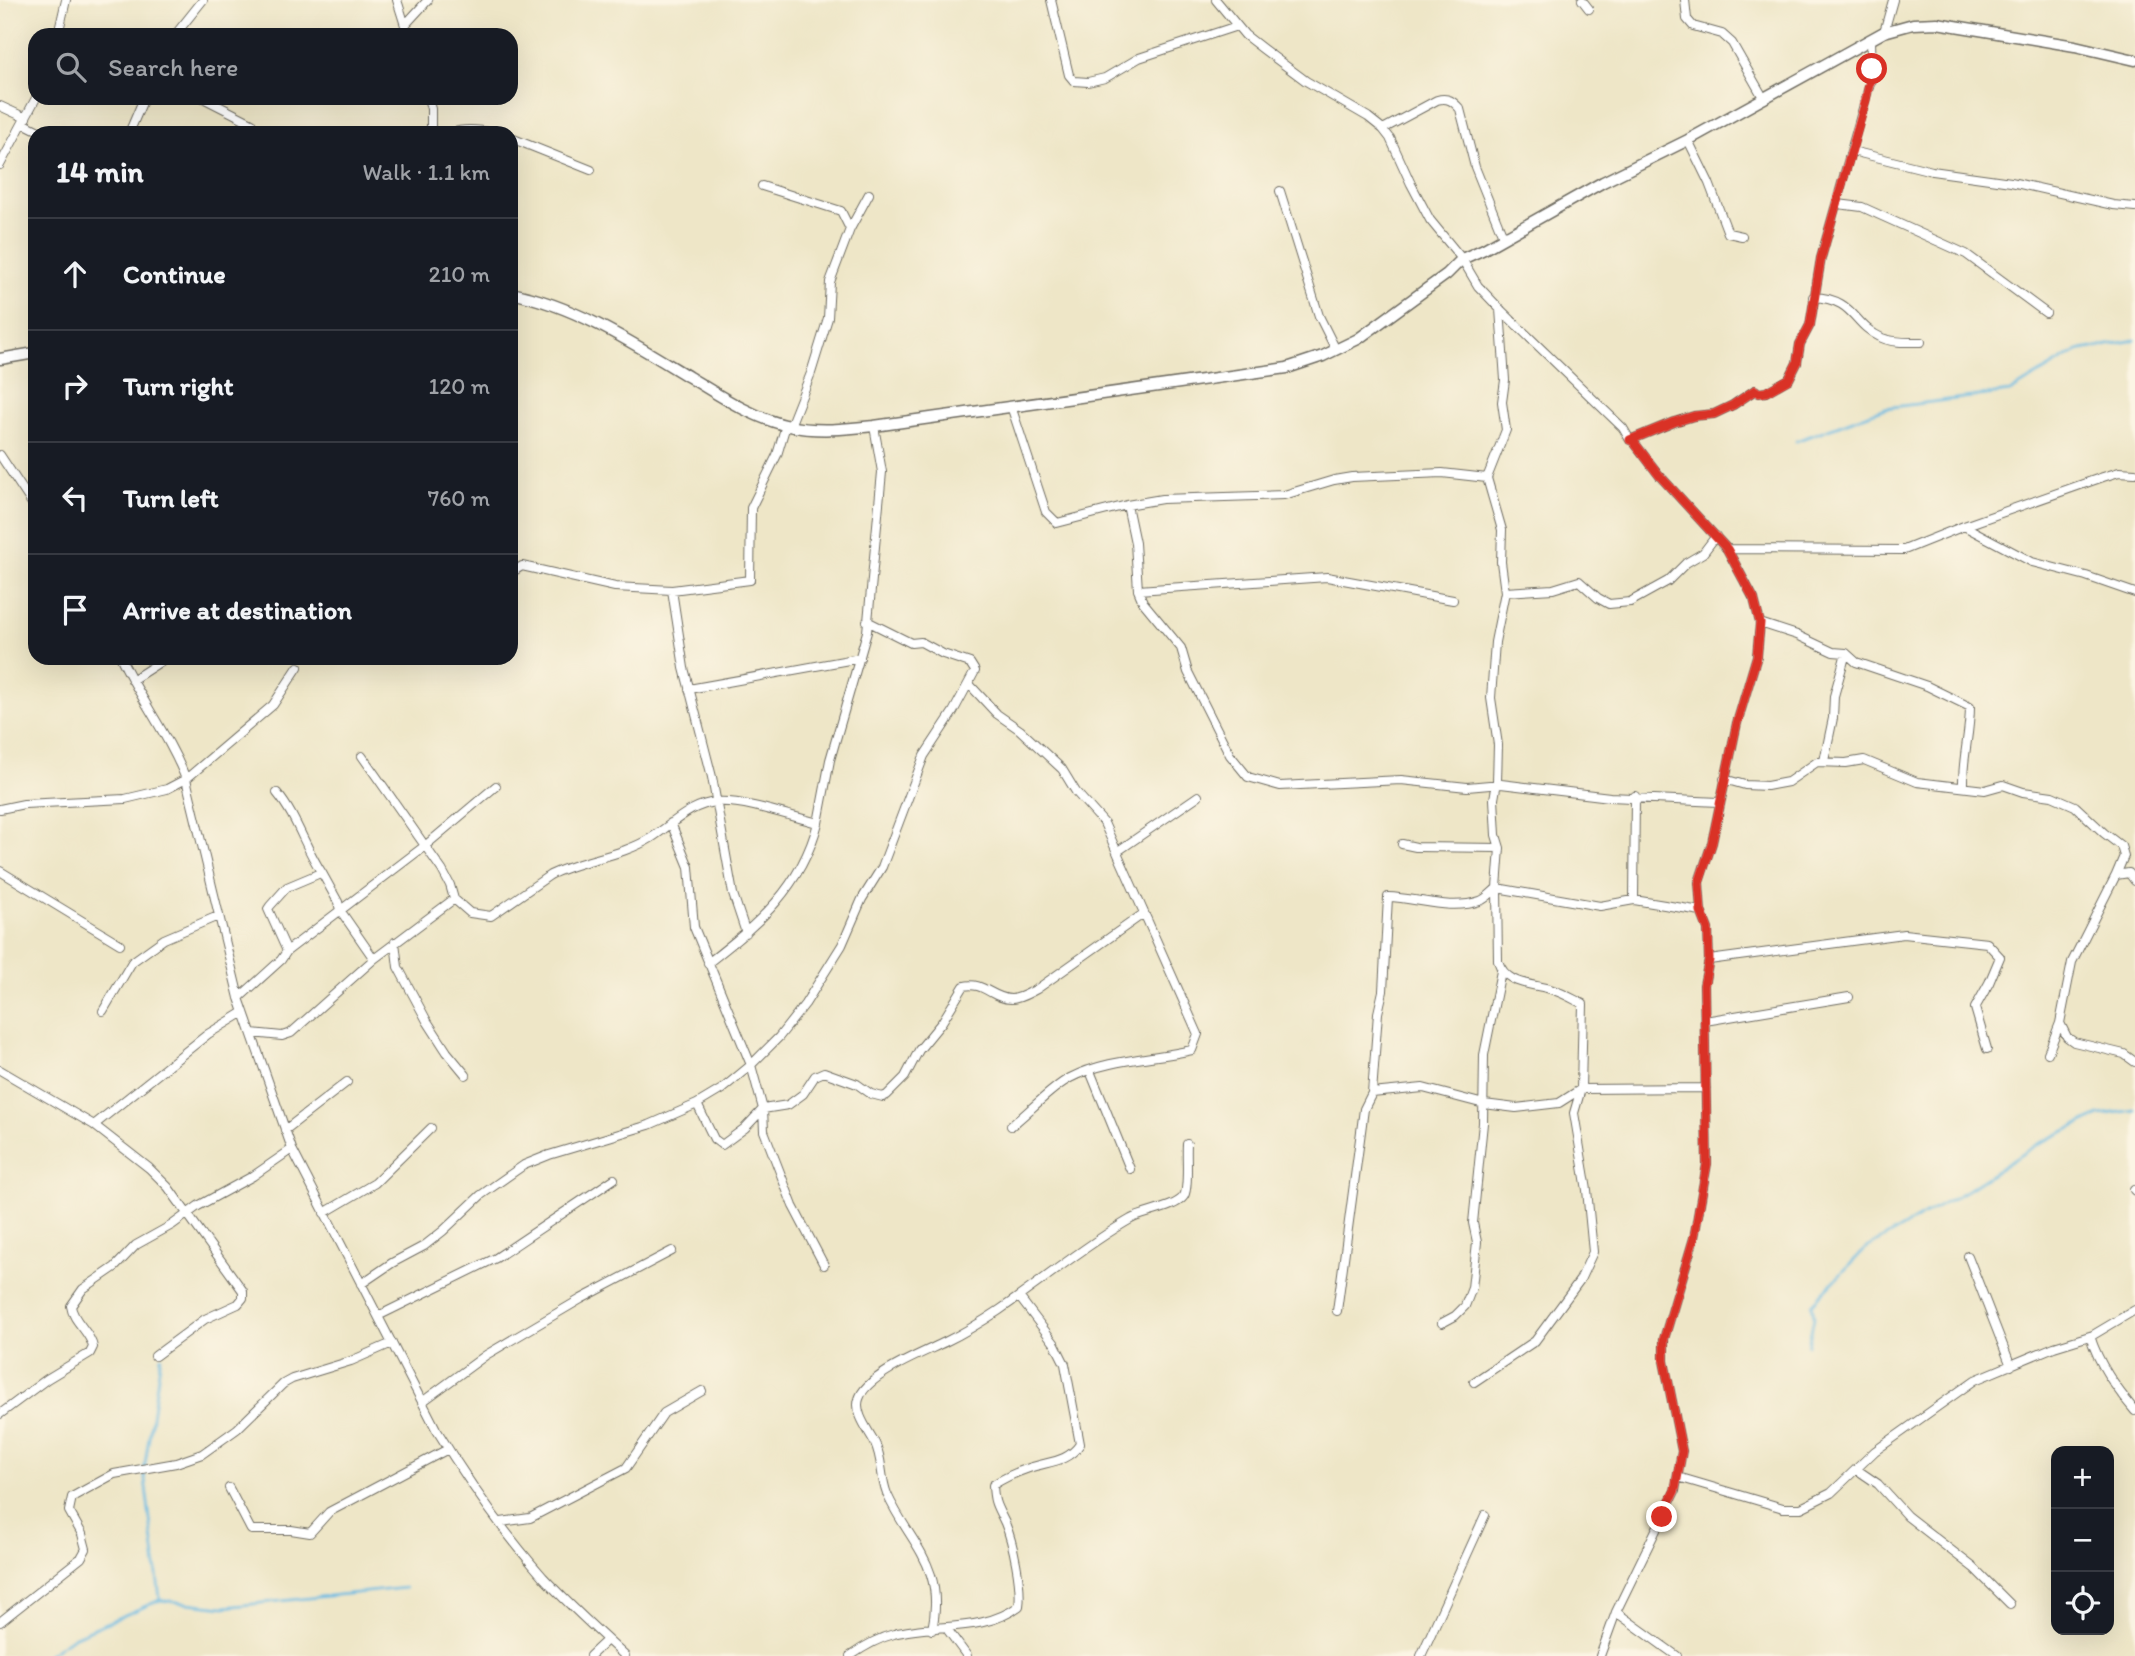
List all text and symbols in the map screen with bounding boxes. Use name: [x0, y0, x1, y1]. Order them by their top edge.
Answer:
search box: [28, 28, 518, 105]
icon: search: [52, 48, 90, 86]
text: Search here: [108, 51, 238, 83]
route start: [1856, 53, 1887, 84]
text: 14 min: [56, 153, 144, 190]
text: Walk · 1.1 km: [362, 158, 490, 186]
icon: ahead: [56, 255, 94, 293]
text: Continue: [123, 258, 226, 290]
text: 210 m: [429, 260, 490, 288]
icon: right: [56, 367, 94, 405]
text: Turn right: [123, 370, 234, 402]
text: 120 m: [429, 372, 490, 400]
icon: left: [56, 479, 94, 517]
text: Turn left: [123, 482, 219, 514]
text: 760 m: [428, 484, 490, 512]
icon: arrive: [56, 591, 94, 629]
text: Arrive at destination: [123, 594, 352, 626]
map controls: [2051, 1446, 2114, 1635]
button: +: [2051, 1446, 2114, 1509]
route end: [1646, 1501, 1677, 1532]
button: −: [2051, 1509, 2114, 1572]
button: locate: [2051, 1572, 2114, 1635]

